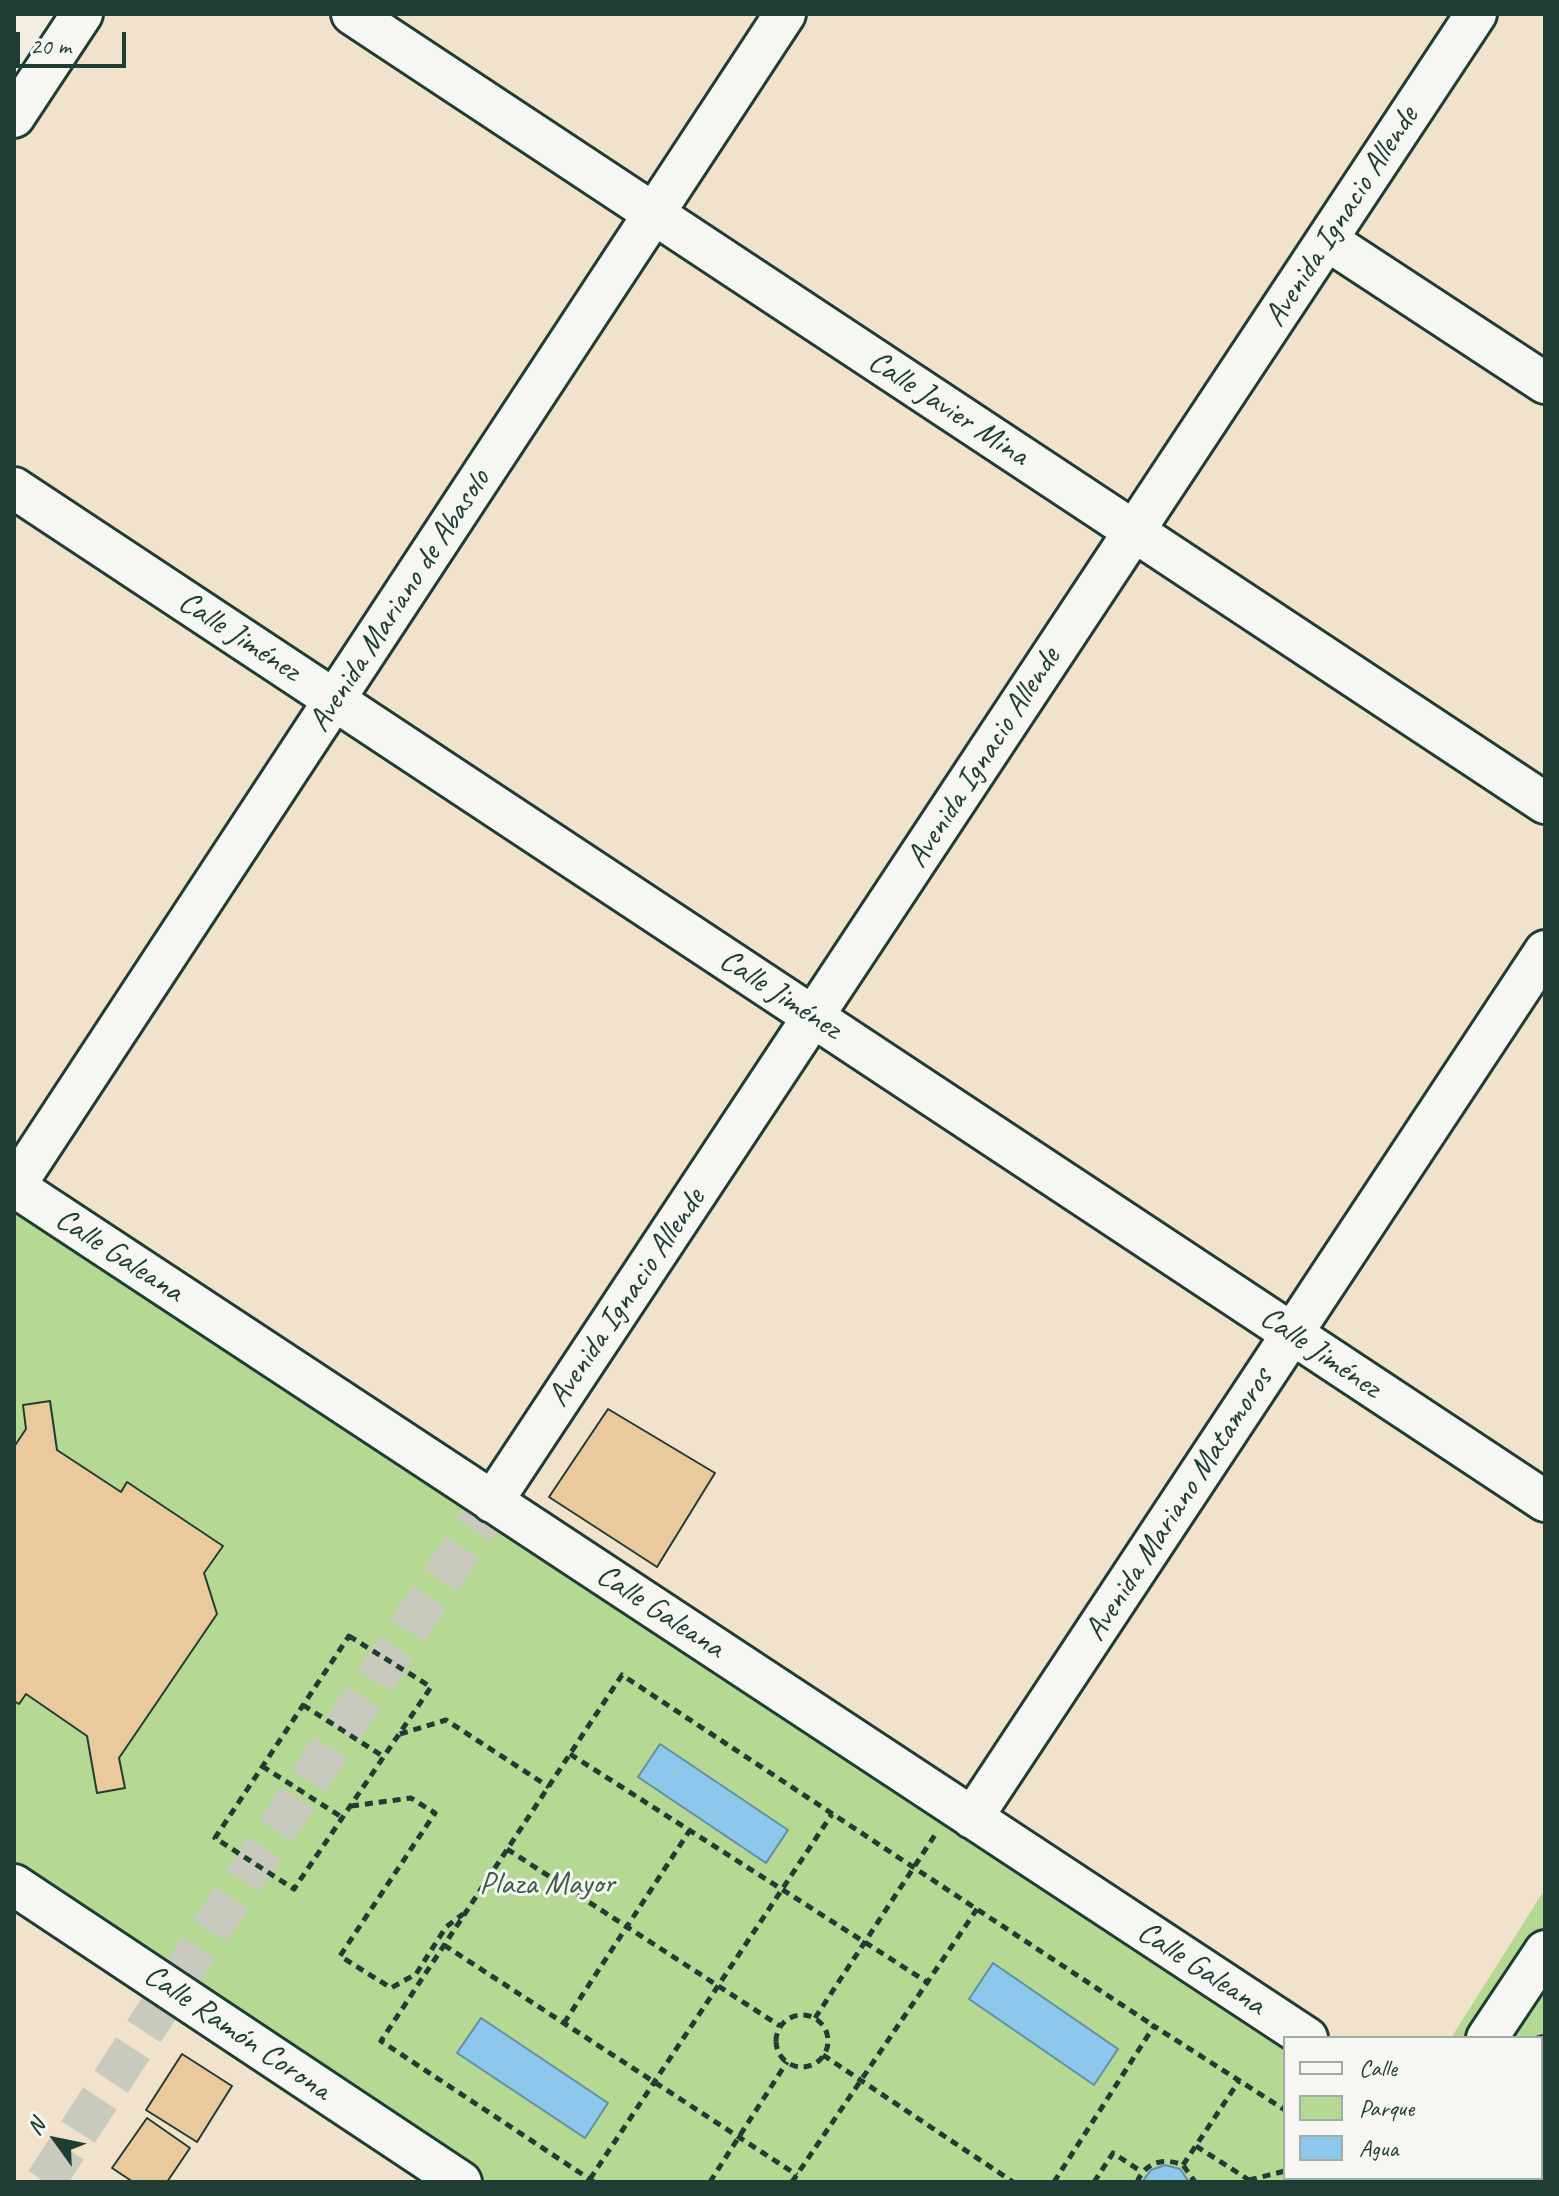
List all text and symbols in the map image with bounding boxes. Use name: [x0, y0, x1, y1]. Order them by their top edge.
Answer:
scale bar: [20, 16, 130, 66]
text: 20 m: [30, 31, 71, 61]
street label: Avenida Ignacio Allende: [1257, 100, 1427, 334]
street label: Calle Javier Mina: [861, 343, 1035, 475]
street label: Avenida Mariano de Abasolo: [301, 463, 499, 739]
street label: Calle Jiménez: [171, 583, 307, 691]
street label: Avenida Ignacio Allende: [899, 641, 1069, 875]
street label: Calle Jiménez: [712, 941, 848, 1049]
street label: Avenida Ignacio Allende: [540, 1182, 714, 1414]
street label: Calle Galeana: [48, 1200, 190, 1312]
street label: Calle Jiménez: [1252, 1299, 1388, 1407]
street label: Avenida Mariano Matamoros: [1077, 1362, 1281, 1648]
street label: Calle Galeana: [589, 1556, 731, 1668]
park label: Plaza Mayor: [479, 1866, 615, 1904]
street label: Calle Galeana: [1130, 1913, 1272, 2025]
street label: Calle Ramón Corona: [136, 1956, 338, 2110]
legend: [1283, 2036, 1543, 2180]
text: Calle: [1359, 2053, 1397, 2083]
text: Parque: [1359, 2093, 1414, 2123]
north arrow: [16, 2100, 96, 2180]
text: N: [20, 2114, 51, 2140]
text: Agua: [1359, 2133, 1398, 2163]

